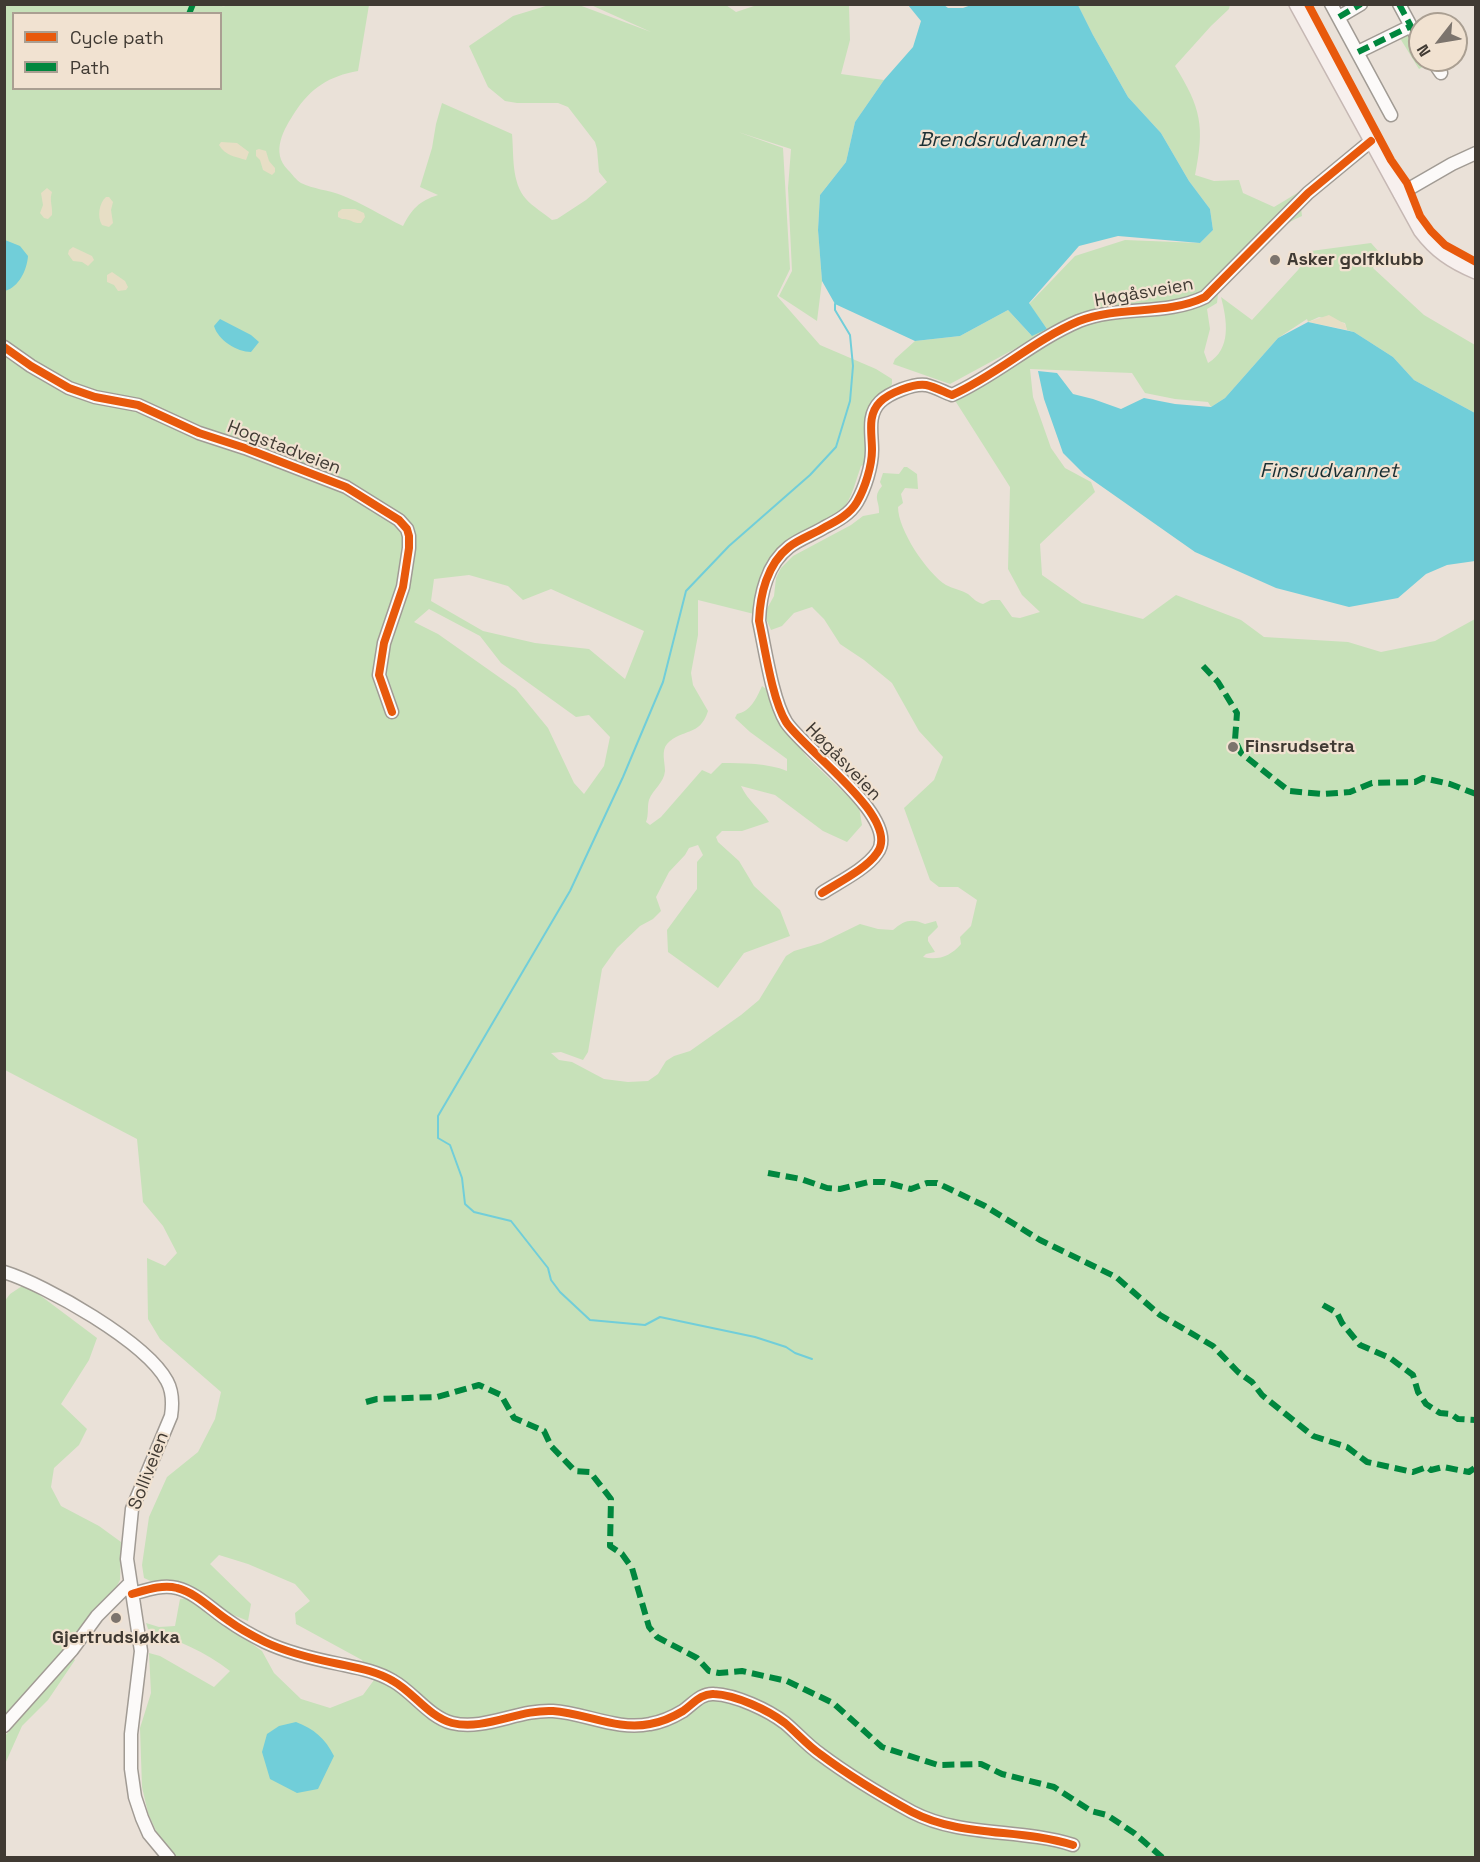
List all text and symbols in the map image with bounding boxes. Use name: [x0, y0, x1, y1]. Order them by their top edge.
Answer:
legend: [12, 12, 222, 90]
north arrow: [1408, 12, 1468, 72]
text: Cycle path: [70, 26, 164, 49]
text: N: [1412, 40, 1436, 61]
text: Path: [70, 56, 110, 79]
water label: Brendsrudvannet: [918, 129, 1086, 153]
place label: Asker golfklubb: [1287, 249, 1424, 271]
marker: Asker golfklubb: [1268, 253, 1282, 267]
street label: Høgåsveien: [1093, 274, 1195, 312]
street label: Hogstadveien: [224, 416, 344, 480]
water label: Finsrudvannet: [1260, 460, 1398, 484]
street label: Høgåsveien: [800, 719, 886, 805]
place label: Finsrudsetra: [1245, 736, 1355, 758]
marker: Finsrudsetra: [1226, 740, 1240, 754]
street label: Solliveien: [124, 1429, 174, 1513]
marker: Gjertrudsløkka: [109, 1611, 123, 1625]
place label: Gjertrudsløkka: [52, 1627, 180, 1649]

